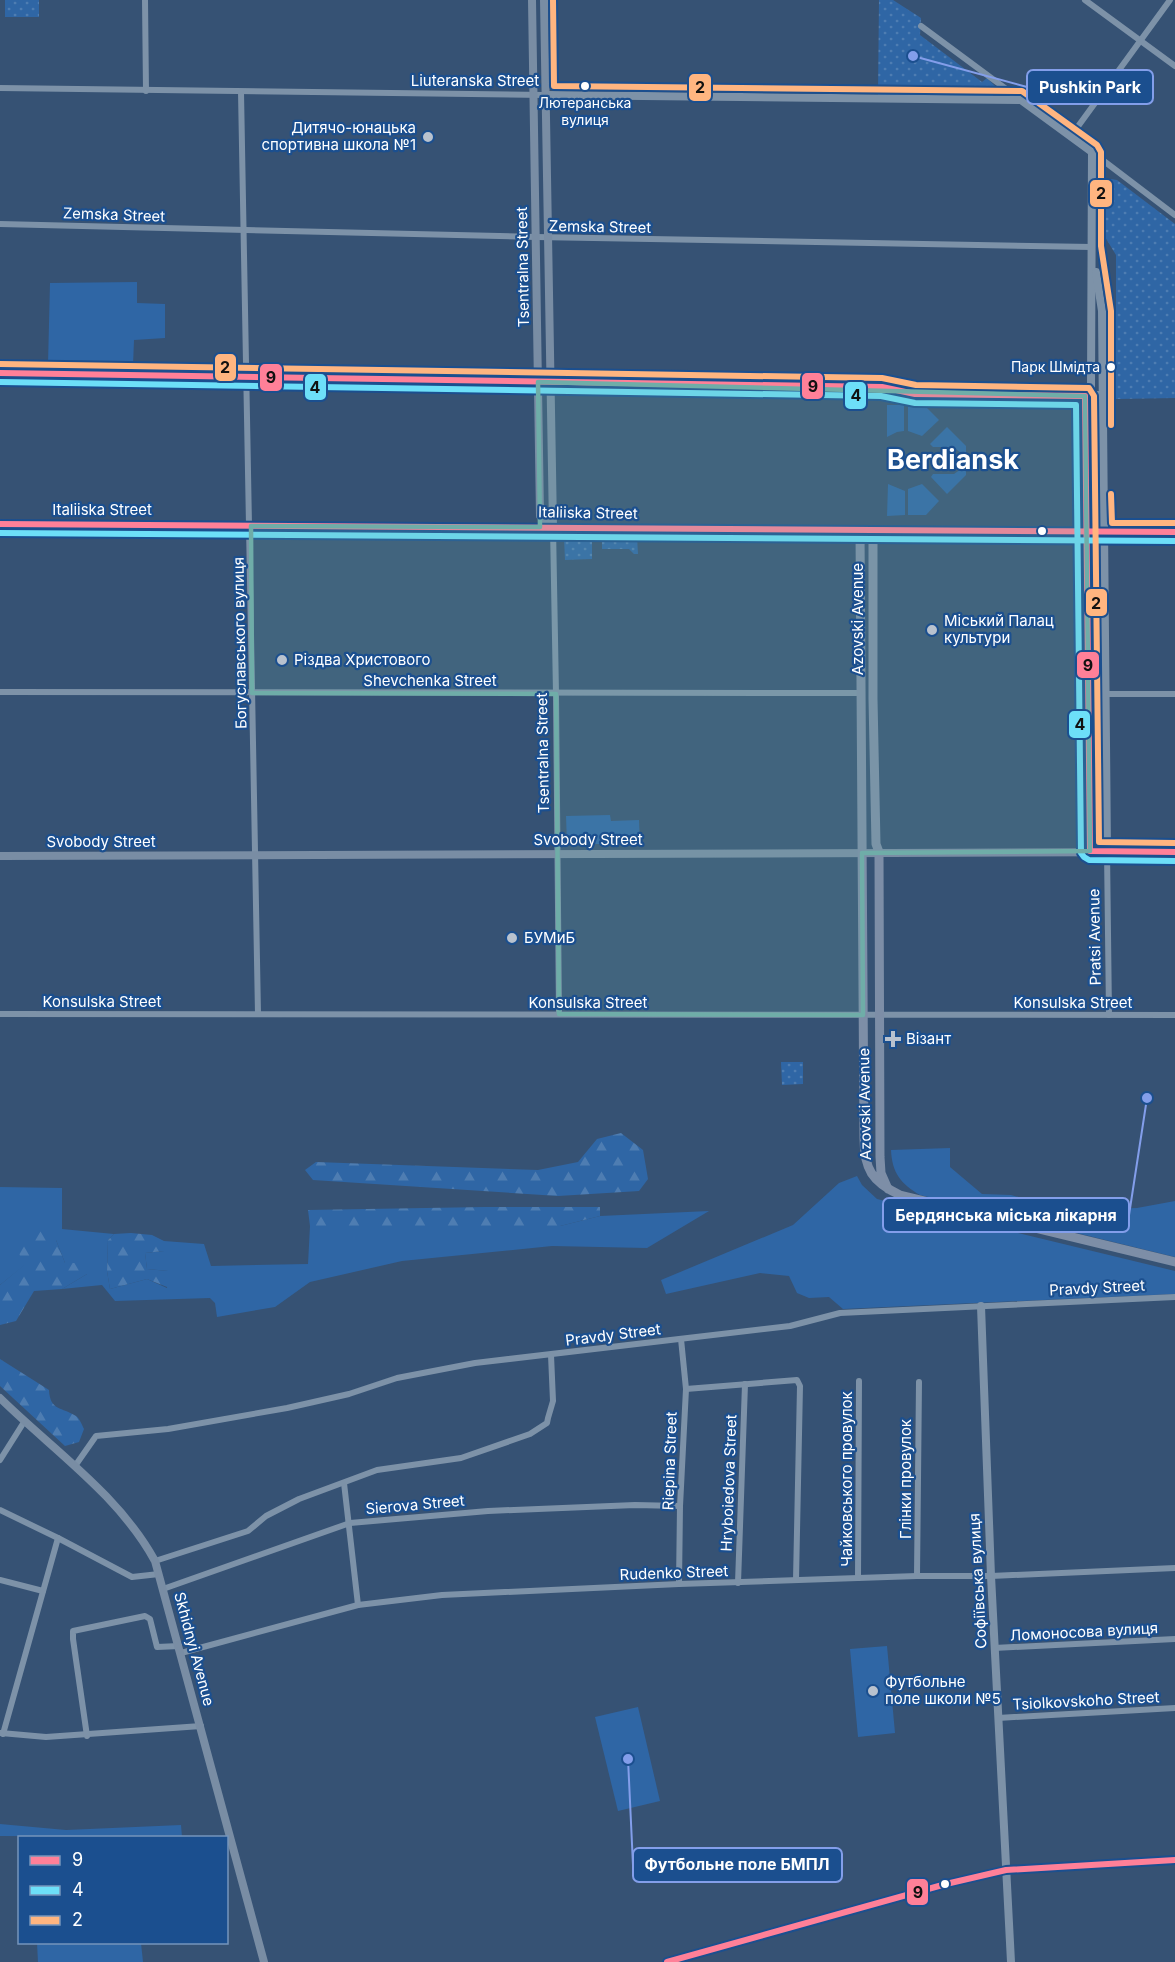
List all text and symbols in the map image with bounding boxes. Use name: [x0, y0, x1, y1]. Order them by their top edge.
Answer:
callout: Pushkin Park: [1027, 70, 1153, 104]
street label: Liuteranska Street: [411, 71, 539, 90]
line badge: 2: [688, 73, 712, 102]
text: 2: [695, 77, 705, 97]
text: Pushkin Park: [1039, 77, 1142, 97]
marker: Лютеранська вулиця: [579, 80, 591, 92]
place label: Лютеранська вулиця: [539, 94, 631, 128]
place label: Дитячо-юнацька спортивна школа №1: [261, 118, 416, 154]
marker: Дитячо-юнацька спортивна школа №1: [421, 130, 435, 144]
line badge: 2: [1089, 179, 1113, 208]
text: 2: [1096, 183, 1106, 203]
street label: Zemska Street: [62, 203, 166, 226]
street label: Tsentralna Street: [512, 206, 533, 327]
street label: Zemska Street: [549, 216, 651, 237]
line badge: 2: [214, 353, 237, 382]
text: 2: [220, 357, 230, 377]
place label: Парк Шмідта: [1011, 358, 1100, 375]
marker: Парк Шмідта: [1105, 361, 1117, 373]
line badge: 9: [259, 363, 283, 392]
text: 9: [266, 367, 276, 387]
line badge: 9: [801, 372, 824, 400]
line badge: 4: [304, 373, 327, 401]
text: 9: [808, 376, 818, 396]
text: 4: [310, 377, 321, 397]
line badge: 4: [844, 381, 867, 410]
text: 4: [851, 385, 862, 405]
district label: Berdiansk: [887, 443, 1019, 476]
street label: Italiiska Street: [52, 500, 152, 519]
street label: Italiiska Street: [538, 502, 638, 523]
unlabelled marker: [1036, 525, 1048, 537]
street label: Богуславського вулиця: [229, 557, 250, 729]
street label: Azovski Avenue: [848, 563, 867, 675]
line badge: 2: [1085, 588, 1108, 617]
text: 2: [1091, 593, 1101, 613]
place label: Міський Палац культури: [944, 611, 1054, 647]
marker: Міський Палац культури: [925, 623, 939, 637]
place label: Різдва Христового: [294, 650, 431, 669]
line badge: 9: [1076, 651, 1100, 679]
marker: Різдва Христового: [275, 653, 289, 667]
text: 9: [1083, 655, 1093, 675]
street label: Shevchenka Street: [363, 671, 497, 690]
street label: Tsentralna Street: [532, 692, 553, 813]
line badge: 4: [1068, 710, 1091, 739]
text: 4: [1075, 714, 1086, 734]
street label: Svobody Street: [533, 830, 643, 849]
street label: Svobody Street: [46, 832, 156, 851]
street label: Pratsi Avenue: [1084, 888, 1105, 986]
place label: БУМиБ: [524, 928, 575, 947]
marker: БУМиБ: [505, 931, 519, 945]
street label: Konsulska Street: [43, 992, 162, 1011]
street label: Konsulska Street: [529, 993, 648, 1012]
street label: Konsulska Street: [1014, 993, 1133, 1012]
place label: Візант: [906, 1029, 951, 1048]
marker: Візант: [884, 1030, 902, 1048]
street label: Azovski Avenue: [854, 1048, 875, 1160]
callout: Бердянська міська лікарня: [883, 1198, 1129, 1232]
text: Бердянська міська лікарня: [895, 1205, 1117, 1225]
street label: Pravdy Street: [1049, 1276, 1145, 1299]
street label: Pravdy Street: [564, 1319, 662, 1350]
street label: Чайковського провулок: [837, 1391, 856, 1567]
street label: Riepina Street: [658, 1411, 681, 1511]
street label: Hryboiedova Street: [717, 1414, 740, 1552]
street label: Глінки провулок: [896, 1419, 915, 1539]
street label: Sierova Street: [365, 1491, 465, 1518]
street label: Софіївська вулиця: [964, 1513, 991, 1649]
street label: Rudenko Street: [619, 1561, 729, 1584]
street label: Skhidnyi Avenue: [170, 1590, 219, 1708]
street label: Ломоносова вулиця: [1009, 1618, 1159, 1645]
place label: Футбольне поле школи №5: [885, 1672, 1001, 1708]
marker: Футбольне поле школи №5: [866, 1684, 880, 1698]
street label: Tsiolkovskoho Street: [1012, 1687, 1160, 1714]
legend: [18, 1836, 228, 1944]
callout: Футбольне поле БМПЛ: [633, 1848, 842, 1882]
text: 9: [72, 1849, 83, 1870]
text: Футбольне поле БМПЛ: [644, 1854, 830, 1874]
line badge: 9: [906, 1878, 929, 1906]
unlabelled marker: [939, 1878, 951, 1890]
text: 4: [72, 1879, 84, 1900]
text: 9: [913, 1882, 923, 1902]
text: 2: [72, 1909, 83, 1930]

